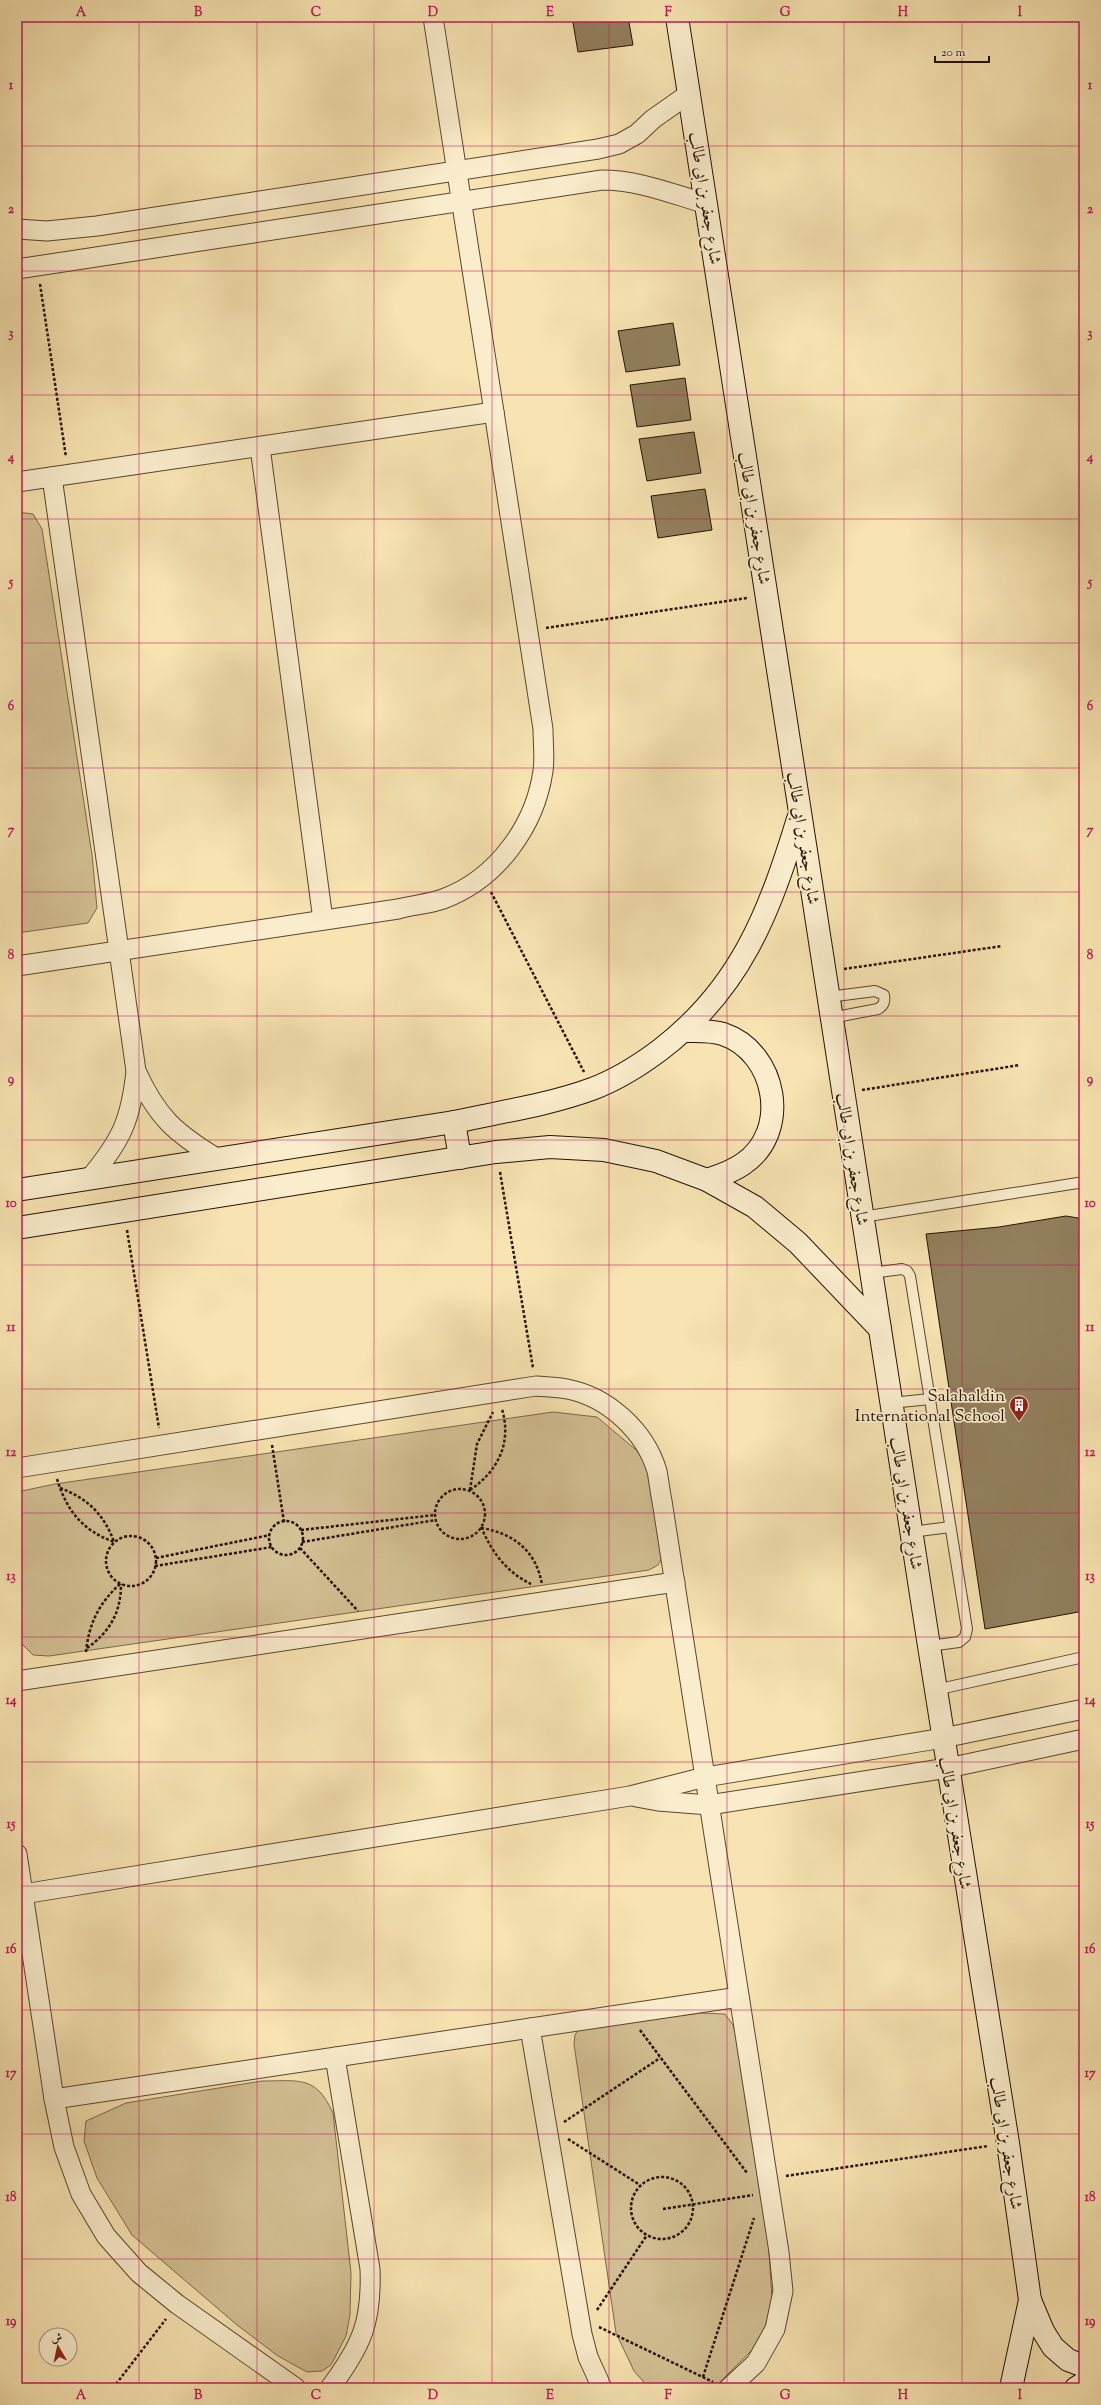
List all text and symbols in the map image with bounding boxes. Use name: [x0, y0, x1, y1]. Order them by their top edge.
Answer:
text: A: [76, 4, 87, 22]
text: B: [194, 4, 203, 22]
text: C: [311, 4, 321, 22]
text: D: [428, 4, 438, 22]
text: E: [546, 4, 554, 22]
text: F: [664, 4, 672, 22]
text: G: [780, 4, 791, 22]
text: H: [898, 4, 909, 22]
text: I: [1018, 4, 1023, 22]
scale bar: [935, 38, 989, 64]
text: 20 m: [941, 44, 966, 62]
text: 1: [9, 77, 14, 95]
text: 1: [1088, 77, 1093, 95]
street label: شارع جعفر بن ابى طالب: [682, 130, 726, 266]
text: 2: [8, 201, 15, 219]
text: 2: [1087, 201, 1094, 219]
text: 3: [8, 325, 14, 343]
text: 3: [1087, 325, 1093, 343]
text: 4: [7, 449, 15, 467]
text: 4: [1086, 449, 1094, 467]
street label: شارع جعفر بن ابى طالب: [731, 450, 775, 586]
text: 5: [8, 574, 14, 592]
text: 5: [1087, 574, 1093, 592]
text: 6: [8, 698, 15, 716]
text: 6: [1087, 698, 1094, 716]
street label: شارع جعفر بن ابى طالب: [780, 770, 824, 906]
text: 7: [8, 822, 15, 840]
text: 7: [1087, 822, 1094, 840]
text: 8: [8, 947, 15, 965]
text: 8: [1087, 947, 1094, 965]
text: 9: [8, 1071, 15, 1089]
text: 9: [1087, 1071, 1094, 1089]
street label: شارع جعفر بن ابى طالب: [829, 1091, 873, 1227]
text: 10: [5, 1195, 17, 1213]
text: 10: [1084, 1195, 1096, 1213]
text: 11: [7, 1319, 16, 1337]
text: 11: [1086, 1319, 1095, 1337]
place label: Salahaldin International School: [855, 1385, 1005, 1429]
building icon: Salahaldin International School: [1008, 1394, 1030, 1422]
street label: شارع جعفر بن ابى طالب: [883, 1435, 927, 1571]
text: 12: [6, 1444, 17, 1462]
text: 12: [1085, 1444, 1096, 1462]
text: 13: [6, 1568, 16, 1586]
text: 13: [1085, 1568, 1095, 1586]
text: 14: [6, 1692, 17, 1710]
text: 14: [1085, 1692, 1096, 1710]
street label: شارع جعفر بن ابى طالب: [932, 1755, 976, 1891]
text: 15: [7, 1816, 16, 1834]
text: 15: [1086, 1816, 1095, 1834]
text: 16: [6, 1941, 17, 1959]
text: 16: [1085, 1941, 1096, 1959]
text: 17: [6, 2065, 17, 2083]
text: 17: [1085, 2065, 1096, 2083]
street label: شارع جعفر بن ابى طالب: [983, 2075, 1027, 2211]
text: 18: [6, 2189, 17, 2207]
text: 18: [1085, 2189, 1096, 2207]
text: 19: [6, 2313, 17, 2331]
text: 19: [1085, 2313, 1096, 2331]
north arrow: [38, 2327, 78, 2367]
text: ش: [50, 2329, 63, 2347]
text: A: [76, 2387, 87, 2405]
text: B: [194, 2387, 203, 2405]
text: C: [311, 2387, 321, 2405]
text: D: [428, 2387, 438, 2405]
text: E: [546, 2387, 554, 2405]
text: F: [664, 2387, 672, 2405]
text: G: [780, 2387, 791, 2405]
text: H: [898, 2387, 909, 2405]
text: I: [1018, 2387, 1023, 2405]

